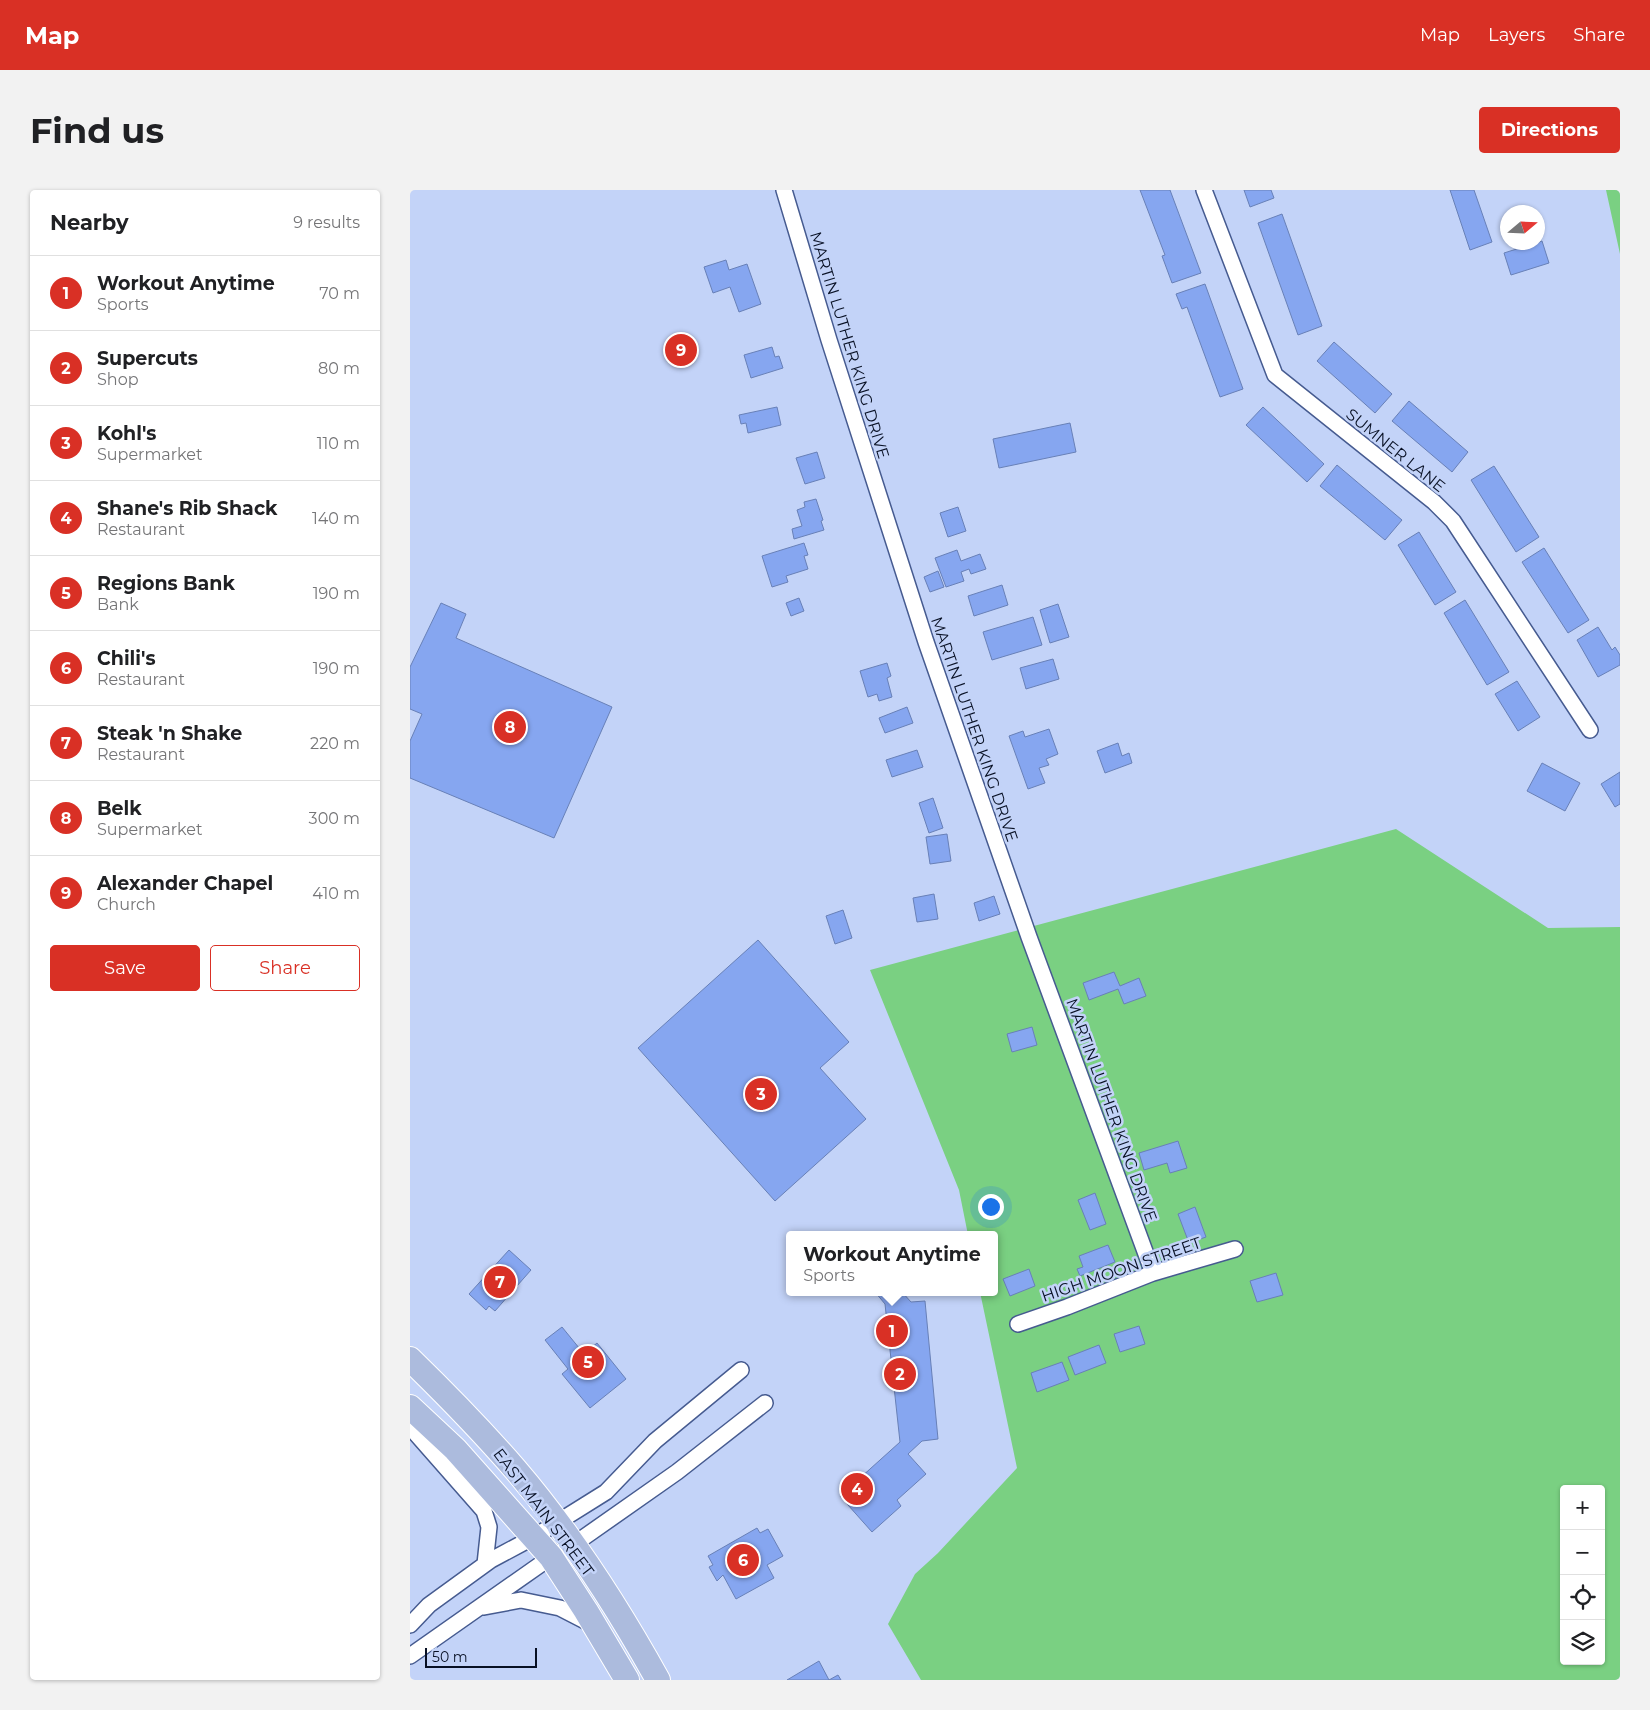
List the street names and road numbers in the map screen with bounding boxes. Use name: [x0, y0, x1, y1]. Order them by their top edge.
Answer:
street label: MARTIN LUTHER KING DRIVE: [806, 229, 893, 461]
street label: SUMNER LANE: [1342, 405, 1449, 496]
street label: MARTIN LUTHER KING DRIVE: [927, 614, 1022, 844]
street label: MARTIN LUTHER KING DRIVE: [1062, 996, 1161, 1225]
street label: HIGH MOON STREET: [1039, 1233, 1204, 1306]
street label: EAST MAIN STREET: [489, 1445, 598, 1581]

